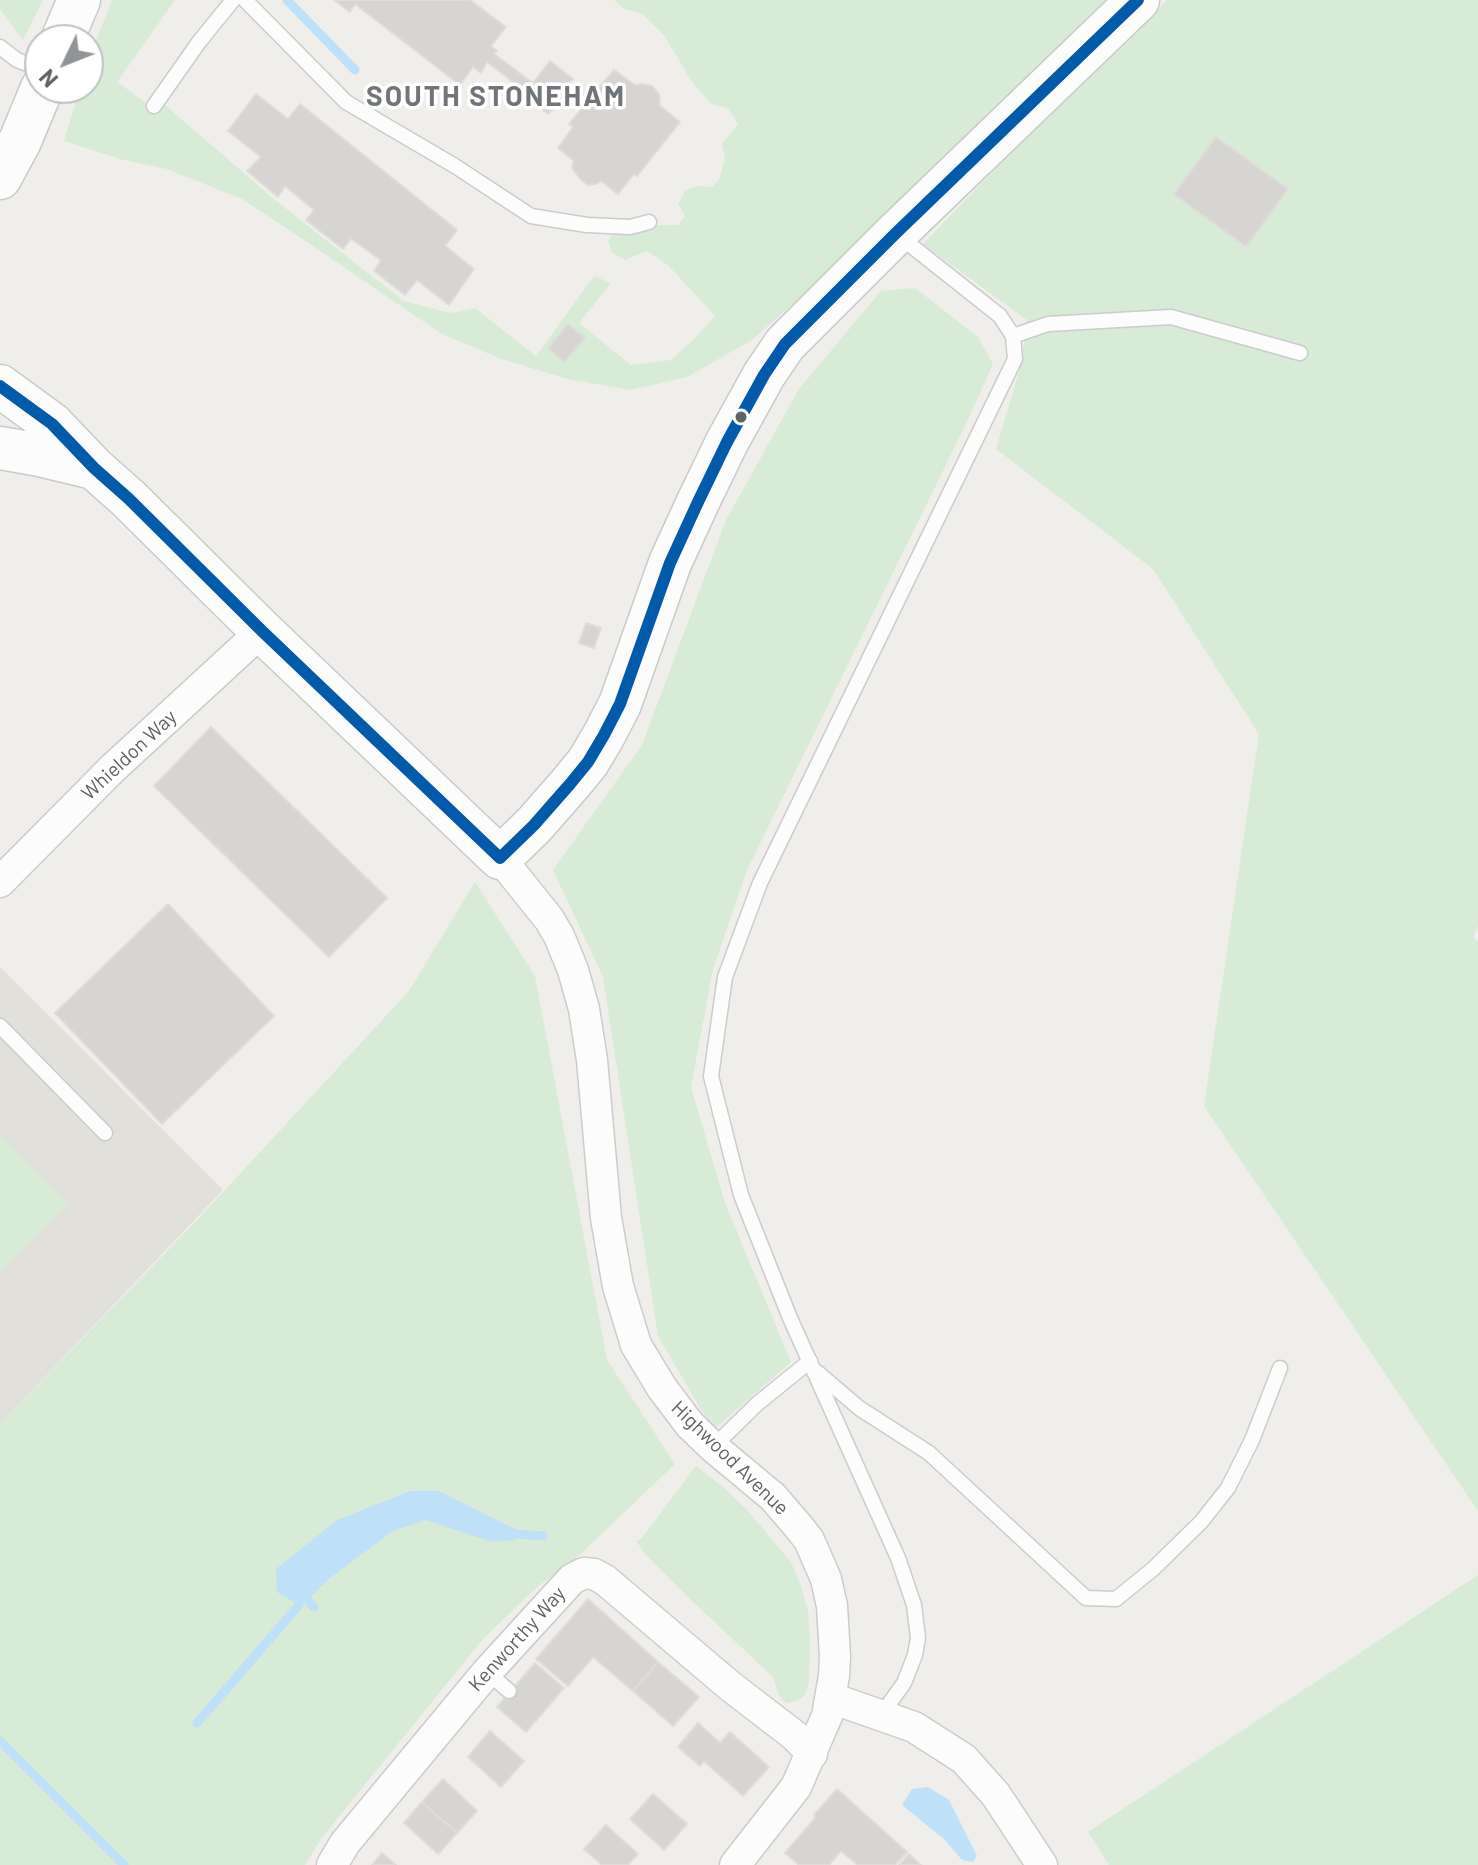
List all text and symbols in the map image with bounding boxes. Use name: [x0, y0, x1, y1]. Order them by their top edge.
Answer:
north arrow: [24, 24, 104, 104]
text: N: [33, 65, 62, 93]
district label: SOUTH STONEHAM: [366, 80, 626, 114]
unlabelled marker: [733, 409, 749, 425]
street label: Whieldon Way: [76, 705, 182, 805]
street label: Highwood Avenue: [666, 1396, 794, 1520]
street label: Kenworthy Way: [464, 1582, 570, 1696]

